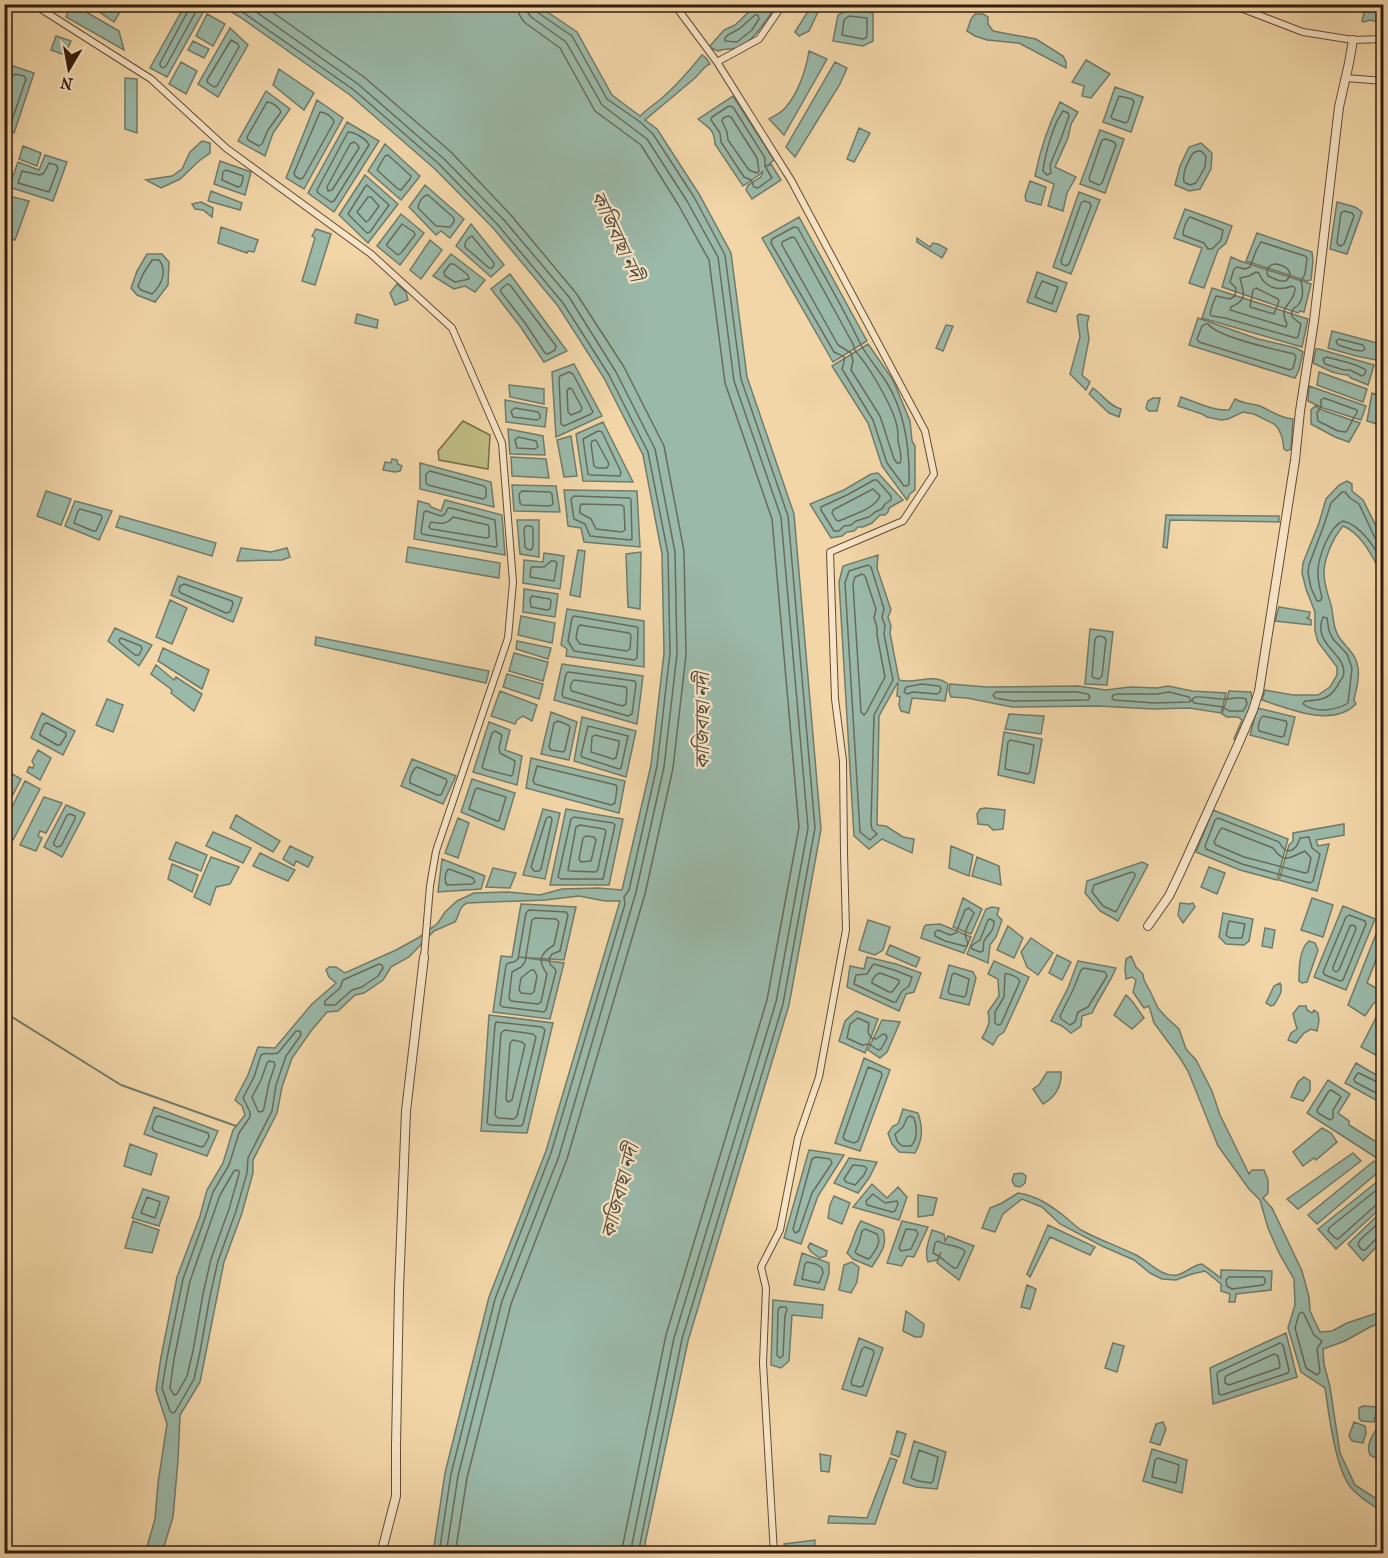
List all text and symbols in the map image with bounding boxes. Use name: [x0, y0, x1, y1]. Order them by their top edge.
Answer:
north arrow: [39, 39, 99, 99]
text: N: [58, 73, 74, 94]
water label: কাজিবাছা নদী: [586, 187, 650, 286]
water label: কাজিবাছা নদী: [690, 671, 714, 769]
water label: কাজিবাছা নদী: [595, 1139, 644, 1241]

